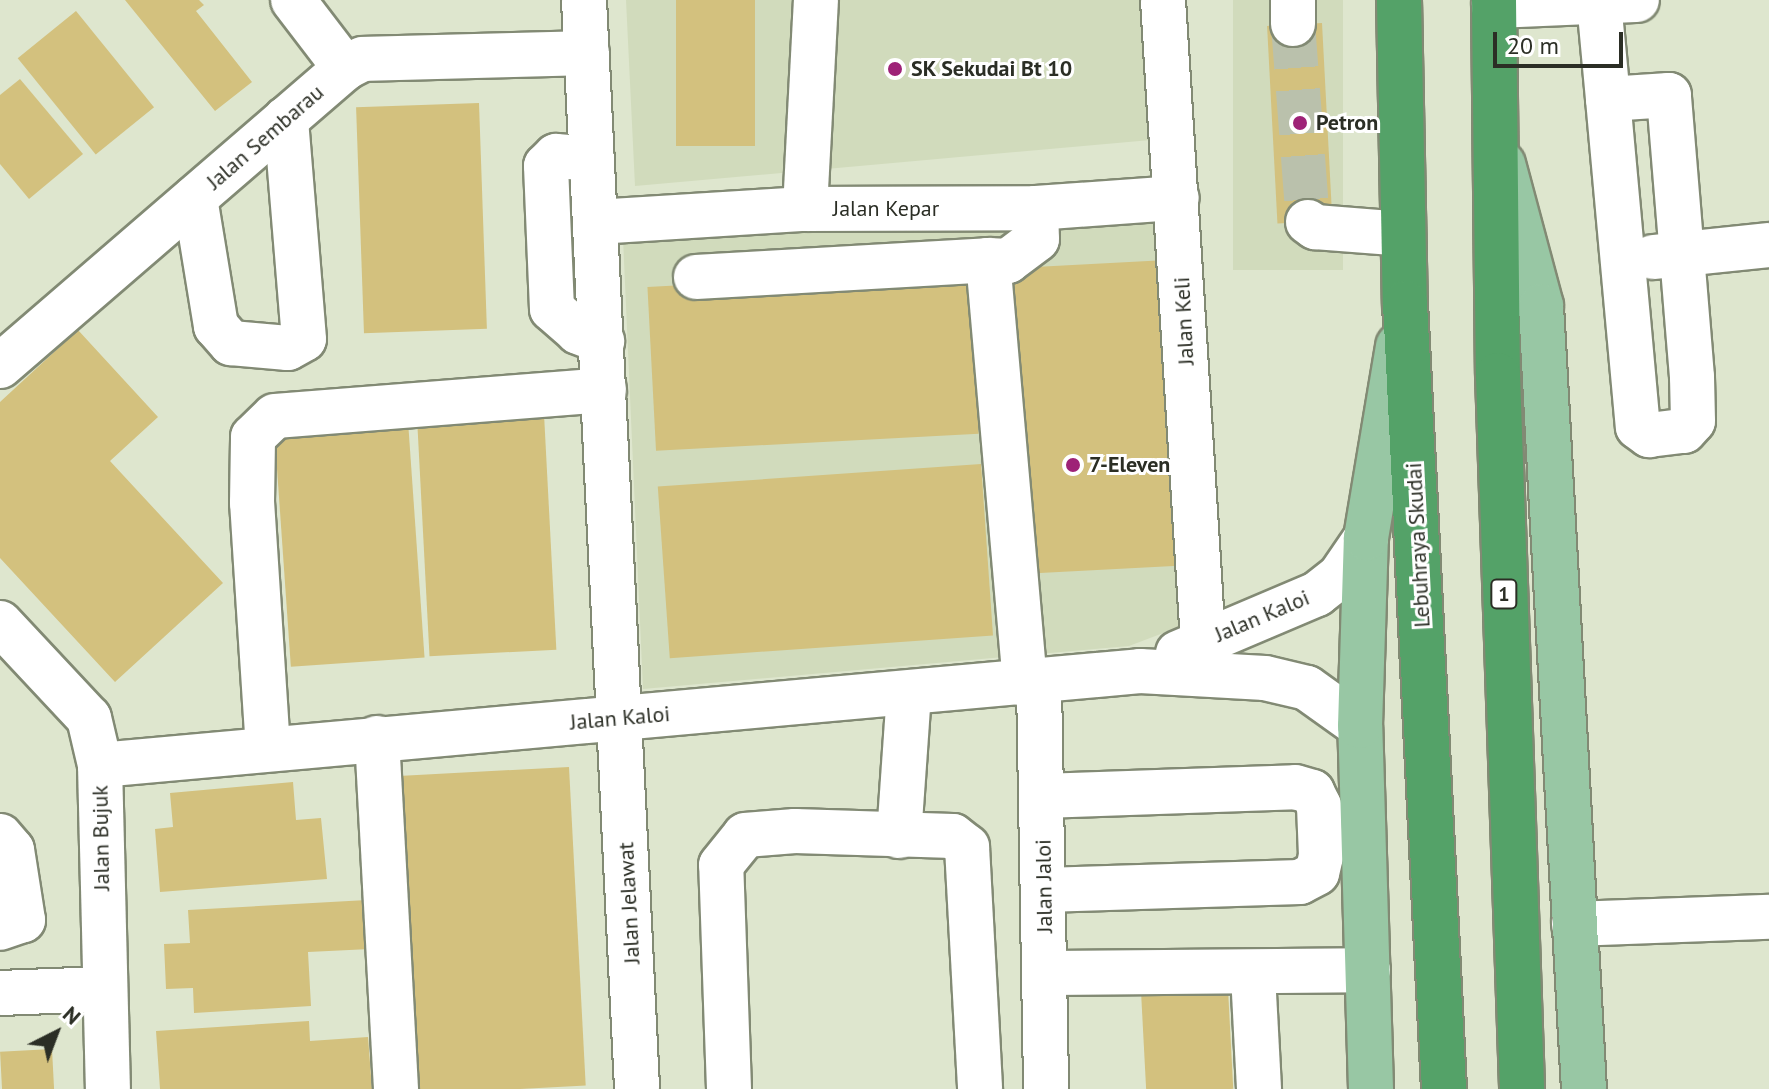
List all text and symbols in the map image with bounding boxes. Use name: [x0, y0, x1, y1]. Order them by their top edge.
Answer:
scale bar: [1497, 16, 1627, 66]
text: 20 m: [1507, 30, 1559, 61]
place label: SK Sekudai Bt 10: [911, 56, 1073, 82]
marker: SK Sekudai Bt 10: [886, 60, 904, 78]
street label: Jalan Sembarau: [201, 79, 329, 195]
place label: Petron: [1316, 110, 1378, 136]
marker: Petron: [1291, 114, 1309, 132]
street label: Jalan Kepar: [833, 196, 939, 222]
street label: Jalan Keli: [1169, 276, 1199, 366]
place label: 7-Eleven: [1089, 452, 1170, 478]
marker: 7-Eleven: [1064, 456, 1082, 474]
street label: Lebuhraya Skudai: [1400, 462, 1436, 628]
road number: 1: [1490, 578, 1518, 610]
street label: Jalan Kaloi: [1211, 584, 1313, 648]
street label: Jalan Kaloi: [569, 700, 671, 736]
street label: Jalan Bujuk: [87, 785, 115, 891]
street label: Jalan Jaloi: [1030, 839, 1058, 933]
street label: Jalan Jelawat: [613, 841, 645, 965]
north arrow: [16, 993, 96, 1073]
text: N: [57, 1000, 87, 1030]

